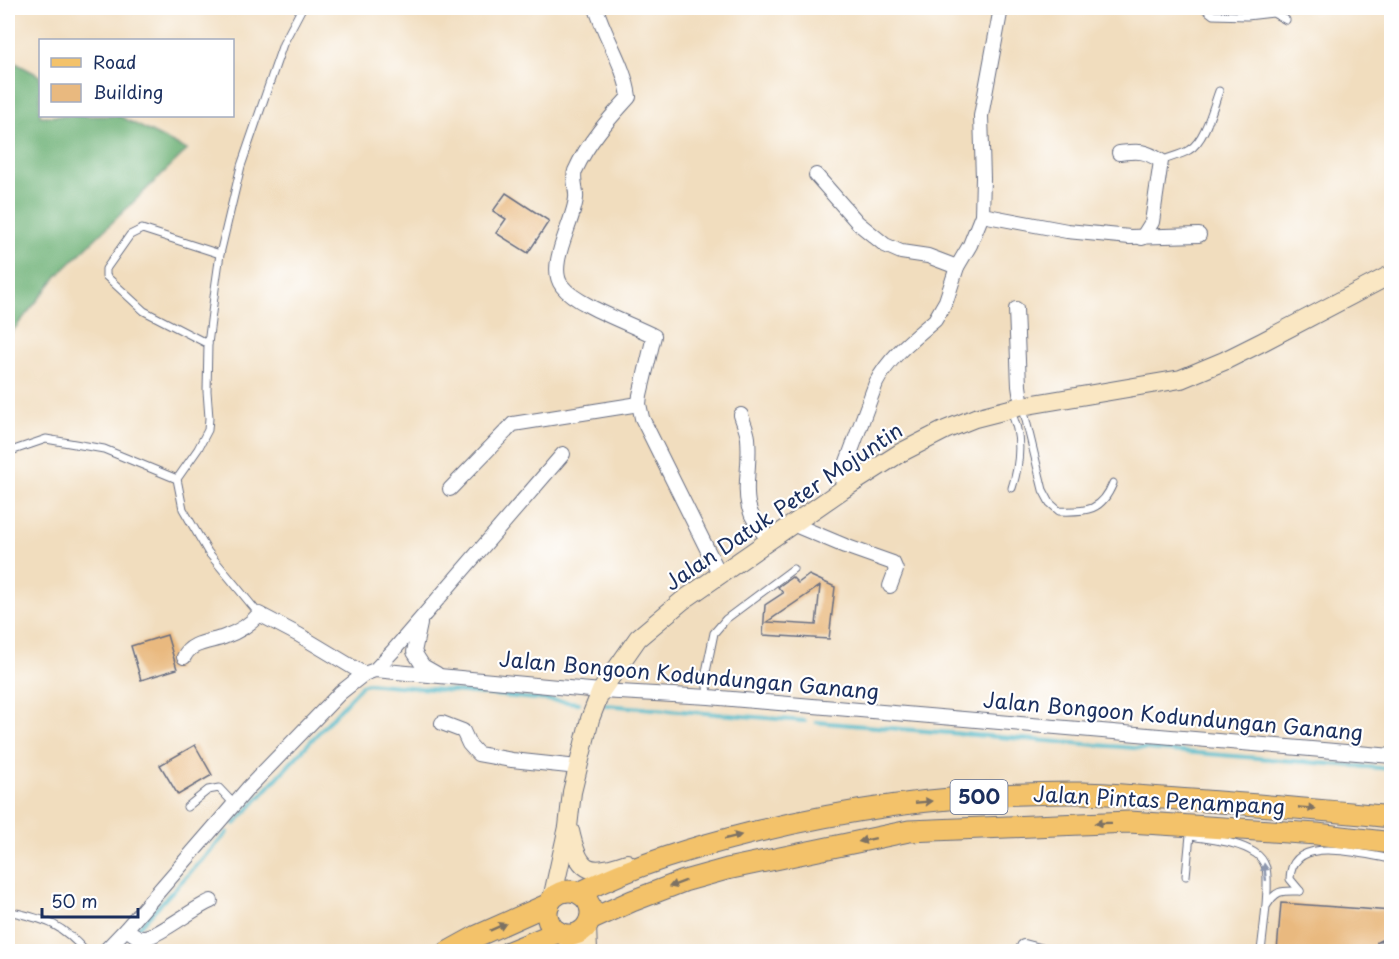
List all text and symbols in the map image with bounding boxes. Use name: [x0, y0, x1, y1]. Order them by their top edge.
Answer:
legend: [39, 39, 234, 117]
text: Road: [93, 48, 137, 75]
text: Building: [93, 78, 163, 105]
street label: Jalan Datuk Peter Mojuntin: [657, 413, 908, 597]
street label: Jalan Bongoon Kodundungan Ganang: [498, 641, 880, 707]
street label: Jalan Bongoon Kodundungan Ganang: [982, 682, 1364, 748]
street label: Jalan Pintas Penampang: [1032, 776, 1286, 822]
road number: 500: [950, 780, 1008, 814]
one-way arrow: [915, 797, 934, 807]
one-way arrow: [1298, 804, 1317, 813]
one-way arrow: [1093, 818, 1112, 828]
one-way arrow: [723, 832, 742, 842]
one-way arrow: [858, 835, 876, 845]
one-way arrow: [1260, 863, 1270, 882]
one-way arrow: [668, 879, 686, 889]
scale bar: [42, 881, 138, 919]
text: 50 m: [51, 887, 98, 914]
one-way arrow: [490, 922, 508, 932]

